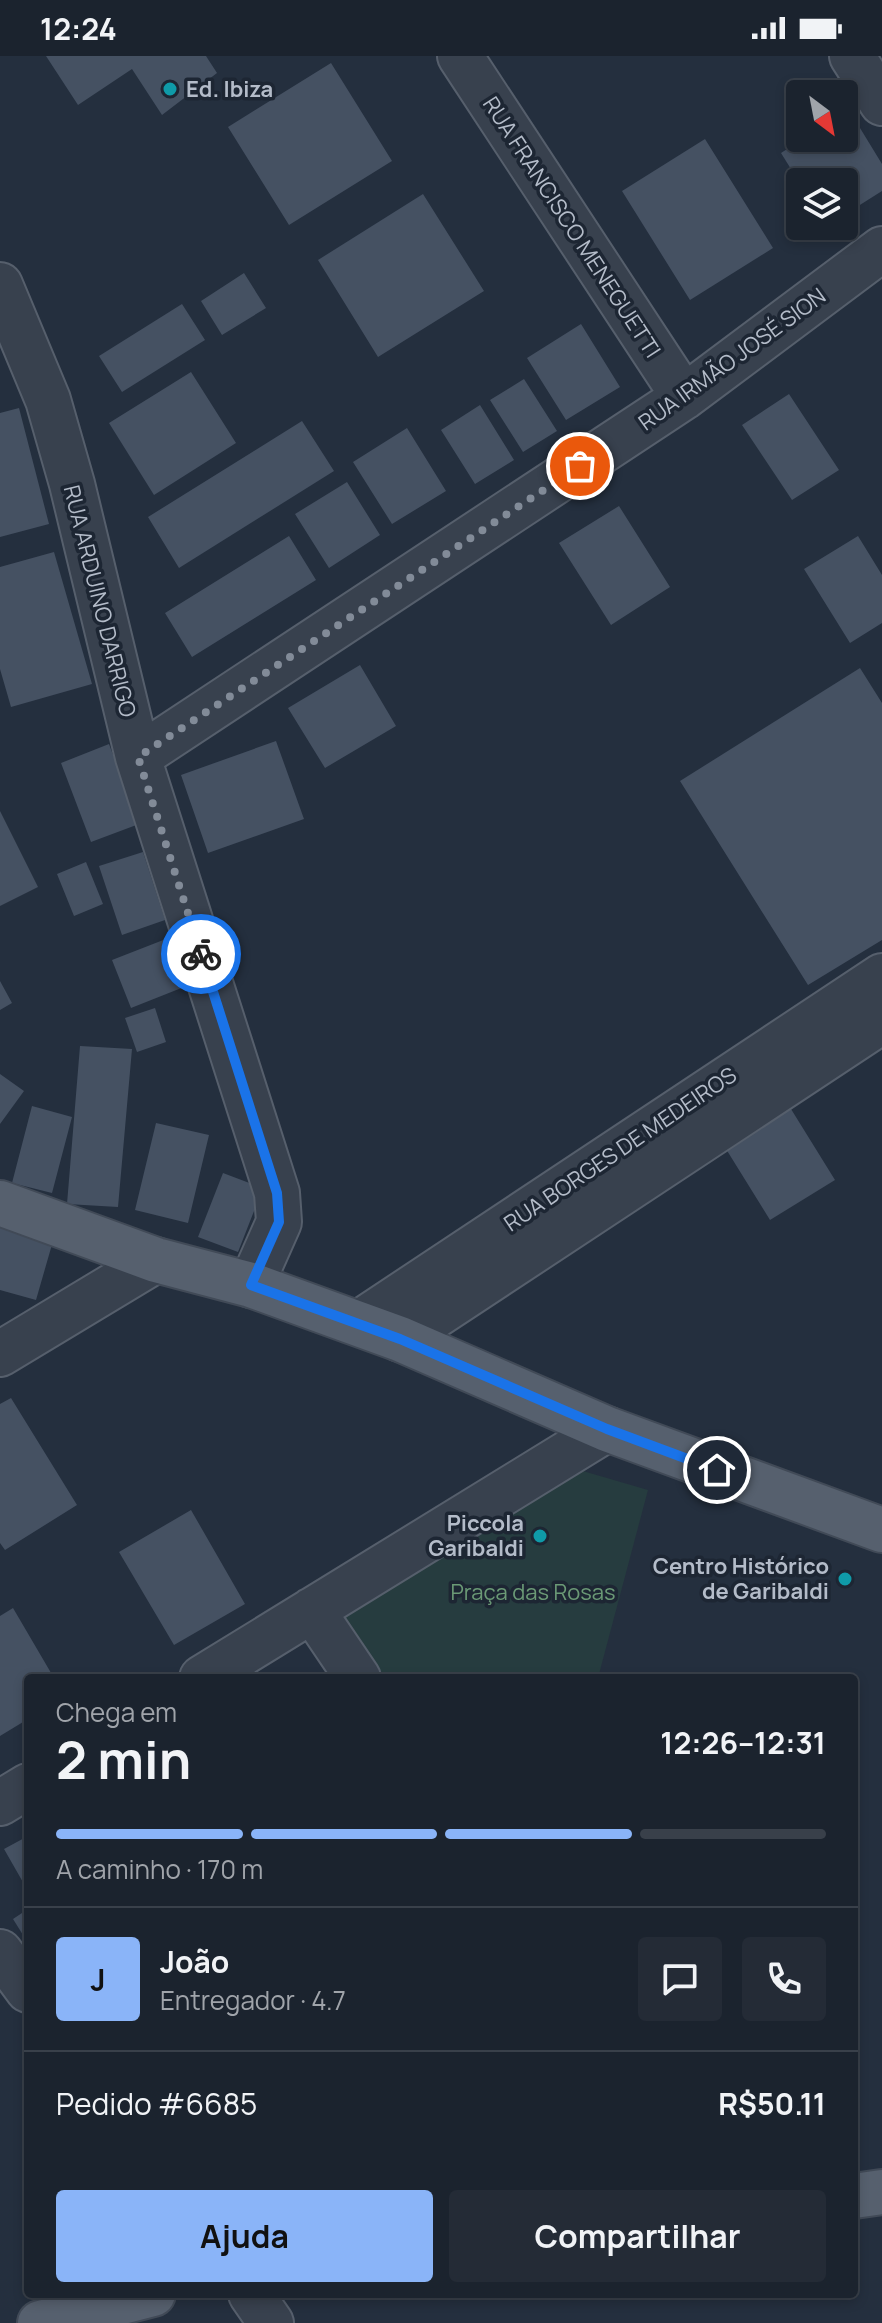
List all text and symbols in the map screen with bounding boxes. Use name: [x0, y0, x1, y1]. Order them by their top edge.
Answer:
text: 12:24: [40, 8, 117, 49]
place label: Ed. Ibiza: [186, 74, 273, 104]
marker: Ed. Ibiza: [161, 80, 179, 98]
north arrow: [786, 80, 858, 152]
map controls: [786, 80, 858, 240]
street label: RUA FRANCISCO MENEGUETTI: [476, 91, 668, 363]
button: layers: [786, 168, 858, 240]
street label: RUA IRMÃO JOSÉ SION: [632, 281, 832, 437]
pin: [546, 432, 614, 500]
icon: bag: [558, 444, 602, 488]
street label: RUA ARDUINO DARRIGO: [57, 482, 143, 720]
courier: [161, 914, 241, 994]
icon: bike: [179, 932, 223, 976]
street label: RUA BORGES DE MEDEIROS: [498, 1060, 742, 1238]
pin: [683, 1436, 751, 1504]
icon: home: [695, 1448, 739, 1492]
place label: Piccola Garibaldi: [428, 1508, 524, 1563]
marker: Piccola Garibaldi: [531, 1527, 549, 1545]
place label: Centro Histórico de Garibaldi: [653, 1551, 829, 1606]
marker: Centro Histórico de Garibaldi: [836, 1570, 854, 1588]
park label: Praça das Rosas: [450, 1577, 616, 1607]
text: Chega em: [56, 1694, 177, 1730]
text: 12:26–12:31: [660, 1722, 826, 1763]
text: 2 min: [56, 1724, 191, 1795]
text: A caminho · 170 m: [56, 1851, 263, 1887]
button: chat: [638, 1937, 722, 2021]
button: phone: [742, 1937, 826, 2021]
text: João: [160, 1941, 229, 1982]
text: J: [90, 1959, 106, 2000]
text: Entregador · 4.7: [160, 1982, 346, 2018]
text: Pedido #6685: [56, 2083, 257, 2124]
text: R$50.11: [718, 2083, 826, 2124]
button: Ajuda: [56, 2190, 433, 2282]
button: Compartilhar: [449, 2190, 826, 2282]

